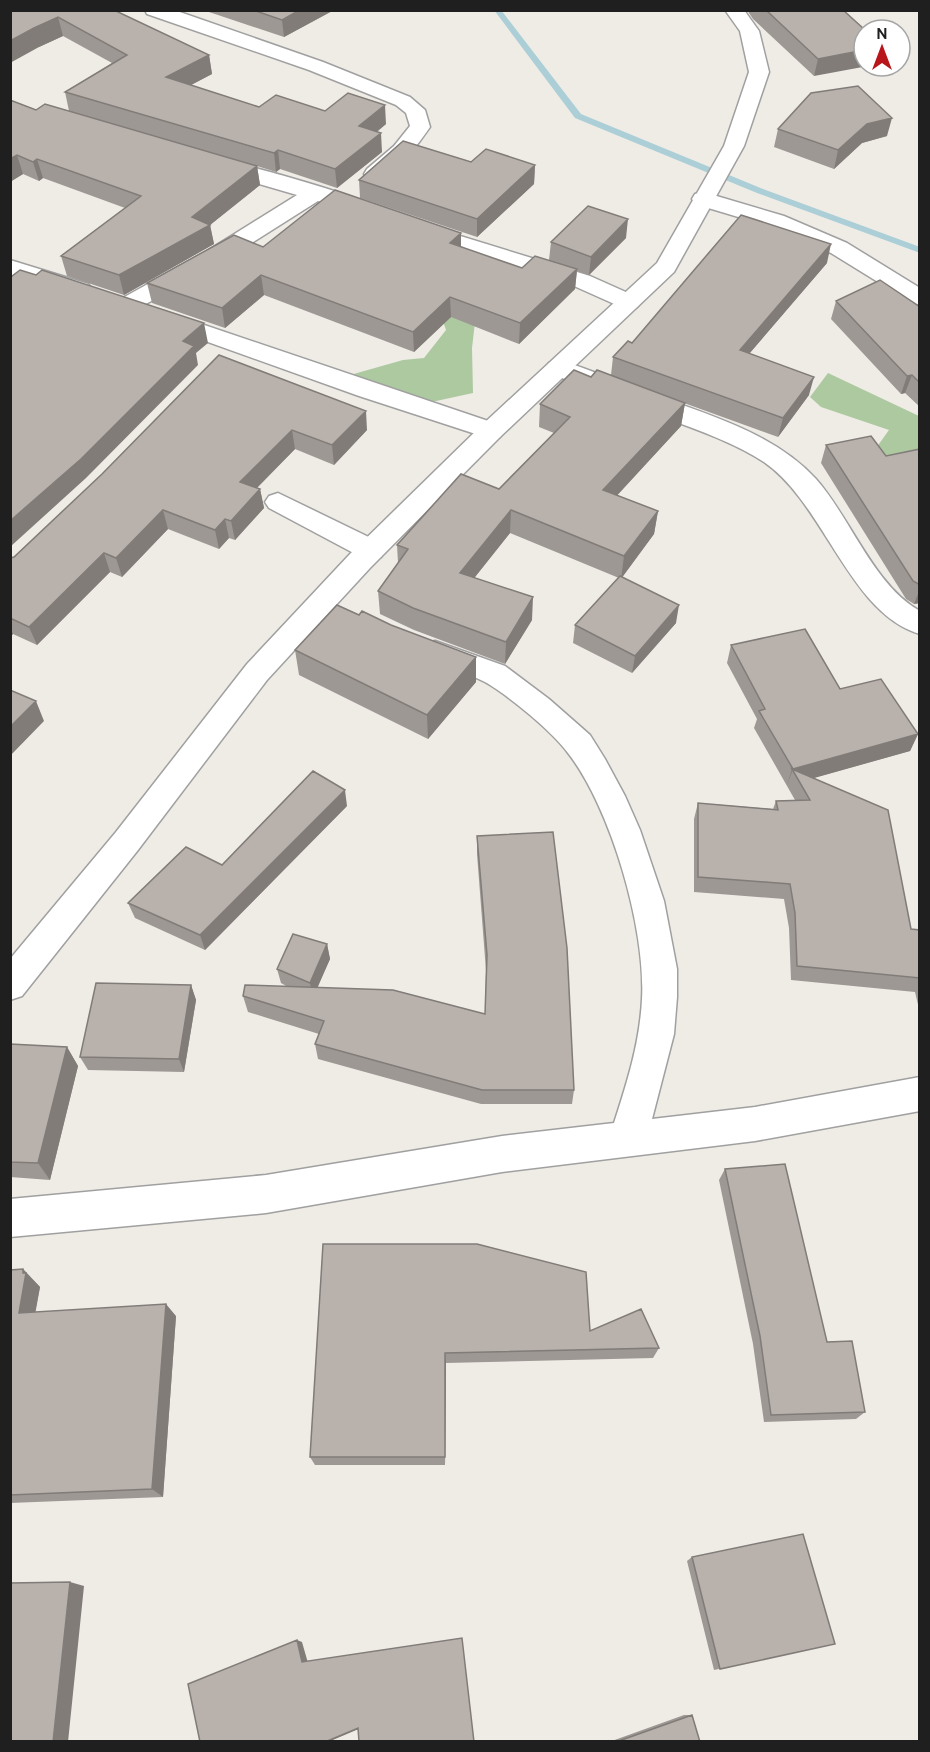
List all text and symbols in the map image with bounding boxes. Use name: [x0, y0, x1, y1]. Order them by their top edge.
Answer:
north arrow: [852, 18, 912, 78]
text: N: [876, 24, 888, 43]

